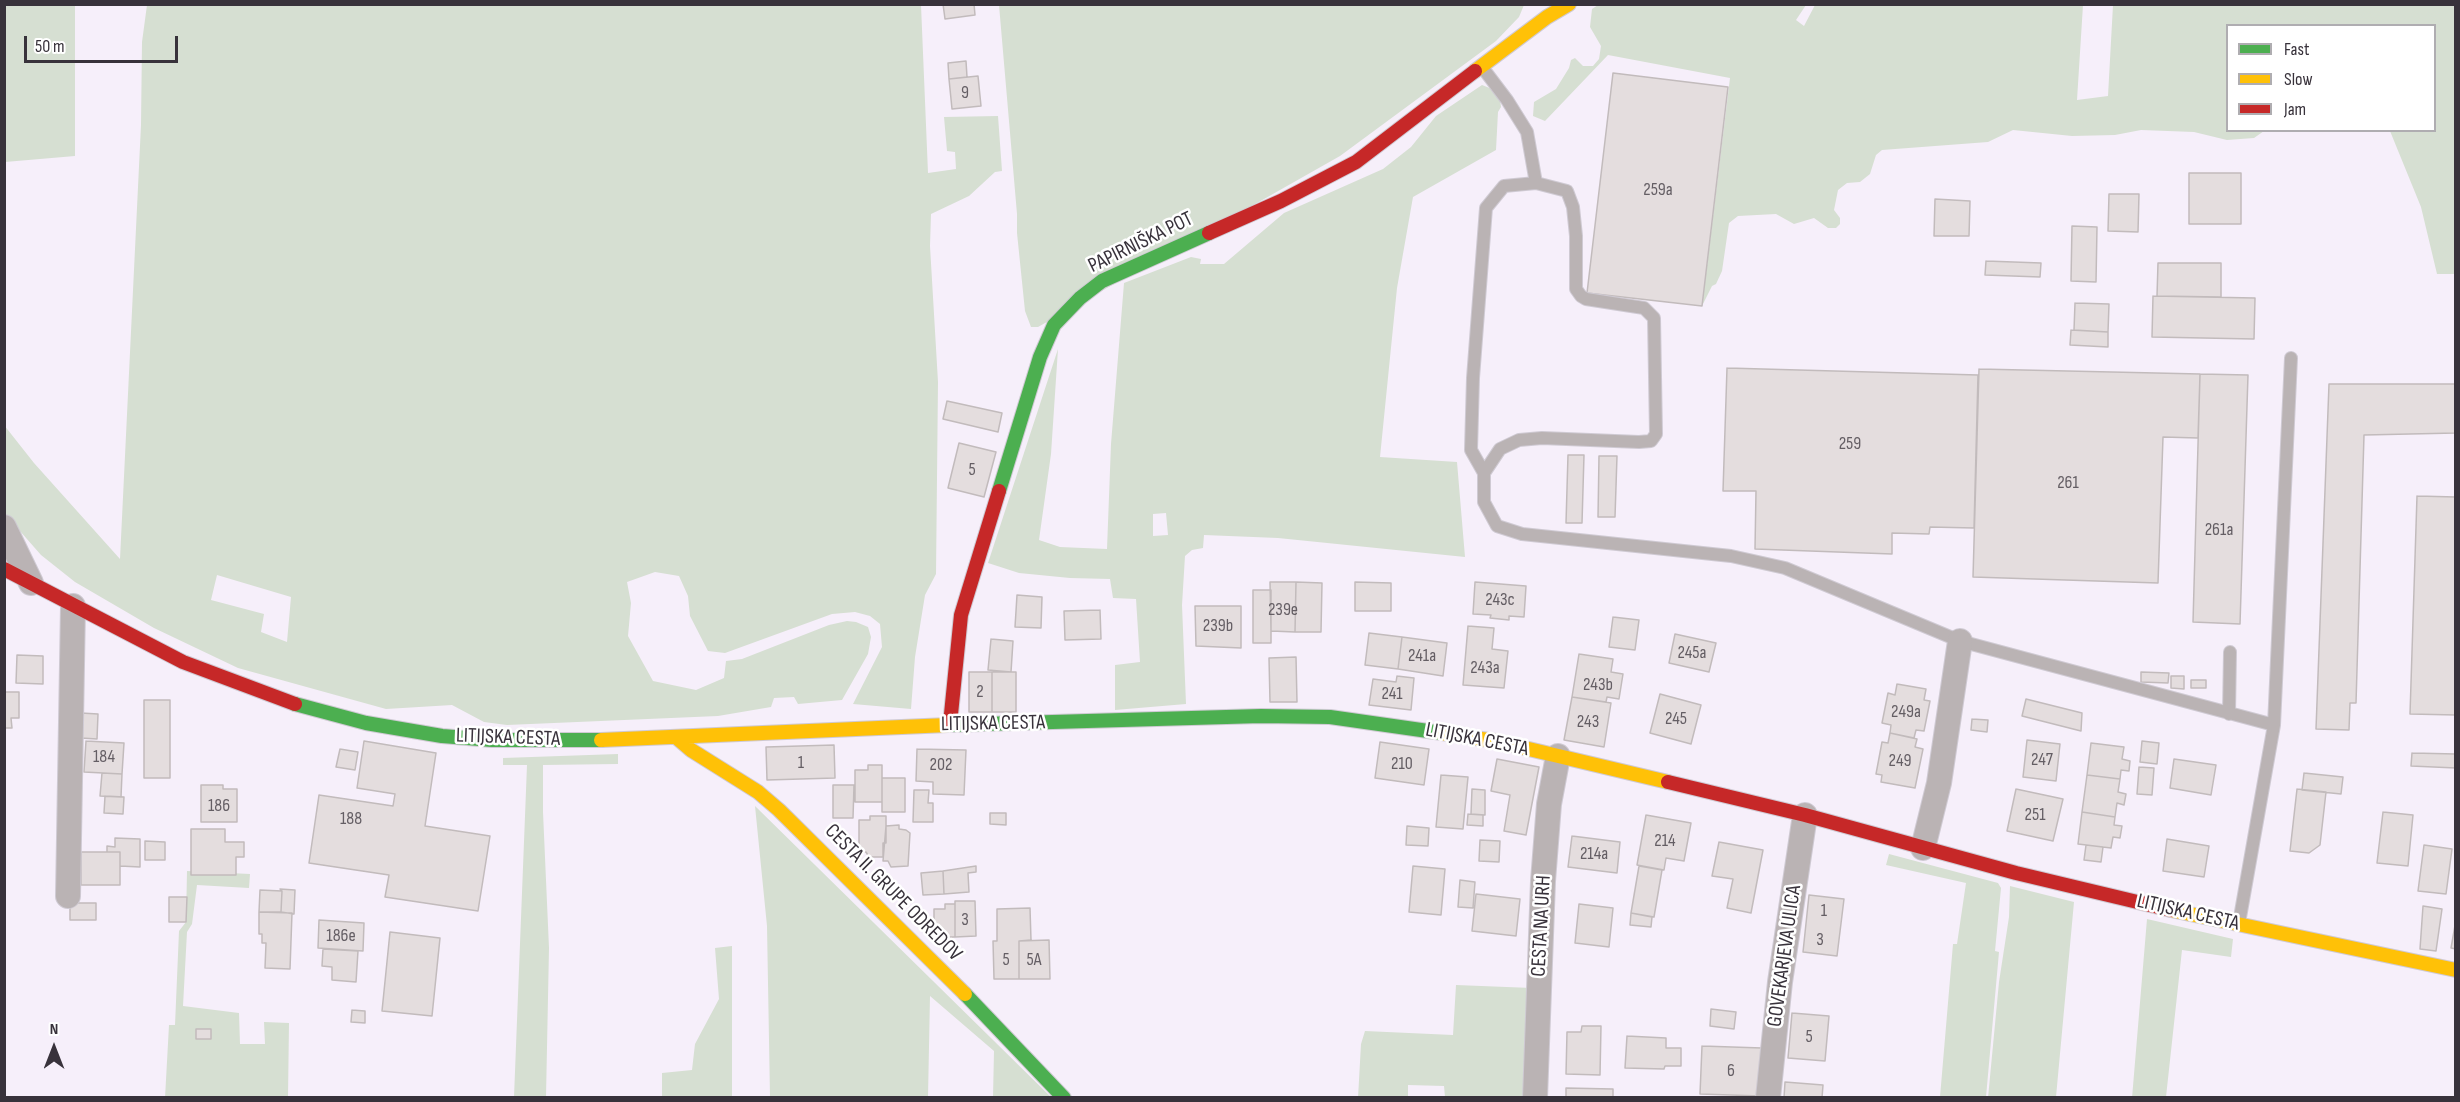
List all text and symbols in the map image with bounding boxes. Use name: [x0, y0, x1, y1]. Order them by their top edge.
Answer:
scale bar: [27, 24, 182, 62]
legend: [2226, 24, 2436, 132]
text: 50 m: [35, 36, 65, 57]
text: Fast: [2284, 39, 2309, 60]
text: Slow: [2284, 69, 2313, 90]
house number: 9: [961, 82, 969, 104]
text: Jam: [2284, 99, 2306, 120]
house number: 259a: [1643, 179, 1673, 201]
street label: PAPIRNIŠKA POT: [1085, 207, 1197, 279]
house number: 259: [1839, 433, 1861, 455]
house number: 5: [968, 459, 976, 481]
house number: 261: [2057, 472, 2079, 494]
house number: 261a: [2205, 519, 2233, 541]
house number: 243c: [1485, 589, 1515, 611]
house number: 239e: [1268, 599, 1298, 621]
house number: 239b: [1203, 615, 1233, 637]
house number: 245a: [1677, 642, 1707, 664]
house number: 241a: [1408, 645, 1436, 667]
house number: 243a: [1470, 657, 1500, 679]
house number: 243b: [1583, 674, 1613, 696]
house number: 2: [976, 681, 984, 703]
house number: 241: [1381, 683, 1403, 705]
house number: 249a: [1891, 701, 1921, 723]
house number: 245: [1665, 708, 1687, 730]
street label: LITIJSKA CESTA: [941, 710, 1045, 738]
house number: 243: [1577, 711, 1599, 733]
street label: LITIJSKA CESTA: [1423, 718, 1531, 762]
street label: LITIJSKA CESTA: [455, 724, 561, 752]
house number: 184: [93, 746, 115, 768]
house number: 247: [2031, 749, 2053, 771]
house number: 249: [1889, 750, 1911, 772]
house number: 1: [798, 752, 804, 774]
house number: 210: [1391, 753, 1413, 775]
house number: 202: [930, 754, 952, 776]
house number: 186: [208, 795, 230, 817]
house number: 251: [2025, 804, 2045, 826]
house number: 188: [340, 808, 362, 830]
street label: CESTA II. GRUPE ODREDOV: [819, 819, 967, 967]
house number: 214: [1654, 830, 1676, 852]
house number: 214a: [1580, 843, 1608, 865]
street label: CESTA NA URH: [1527, 875, 1557, 977]
street label: GOVEKARJEVA ULICA: [1763, 884, 1807, 1028]
street label: LITIJSKA CESTA: [2134, 889, 2242, 937]
house number: 1: [1821, 900, 1827, 922]
house number: 3: [961, 909, 969, 931]
house number: 186e: [326, 925, 356, 947]
house number: 3: [1816, 929, 1824, 951]
house number: 5: [1002, 949, 1010, 971]
house number: 5A: [1027, 949, 1041, 971]
north arrow: [24, 1018, 84, 1078]
text: N: [50, 1020, 58, 1039]
house number: 5: [1805, 1026, 1813, 1048]
house number: 6: [1727, 1060, 1735, 1082]

